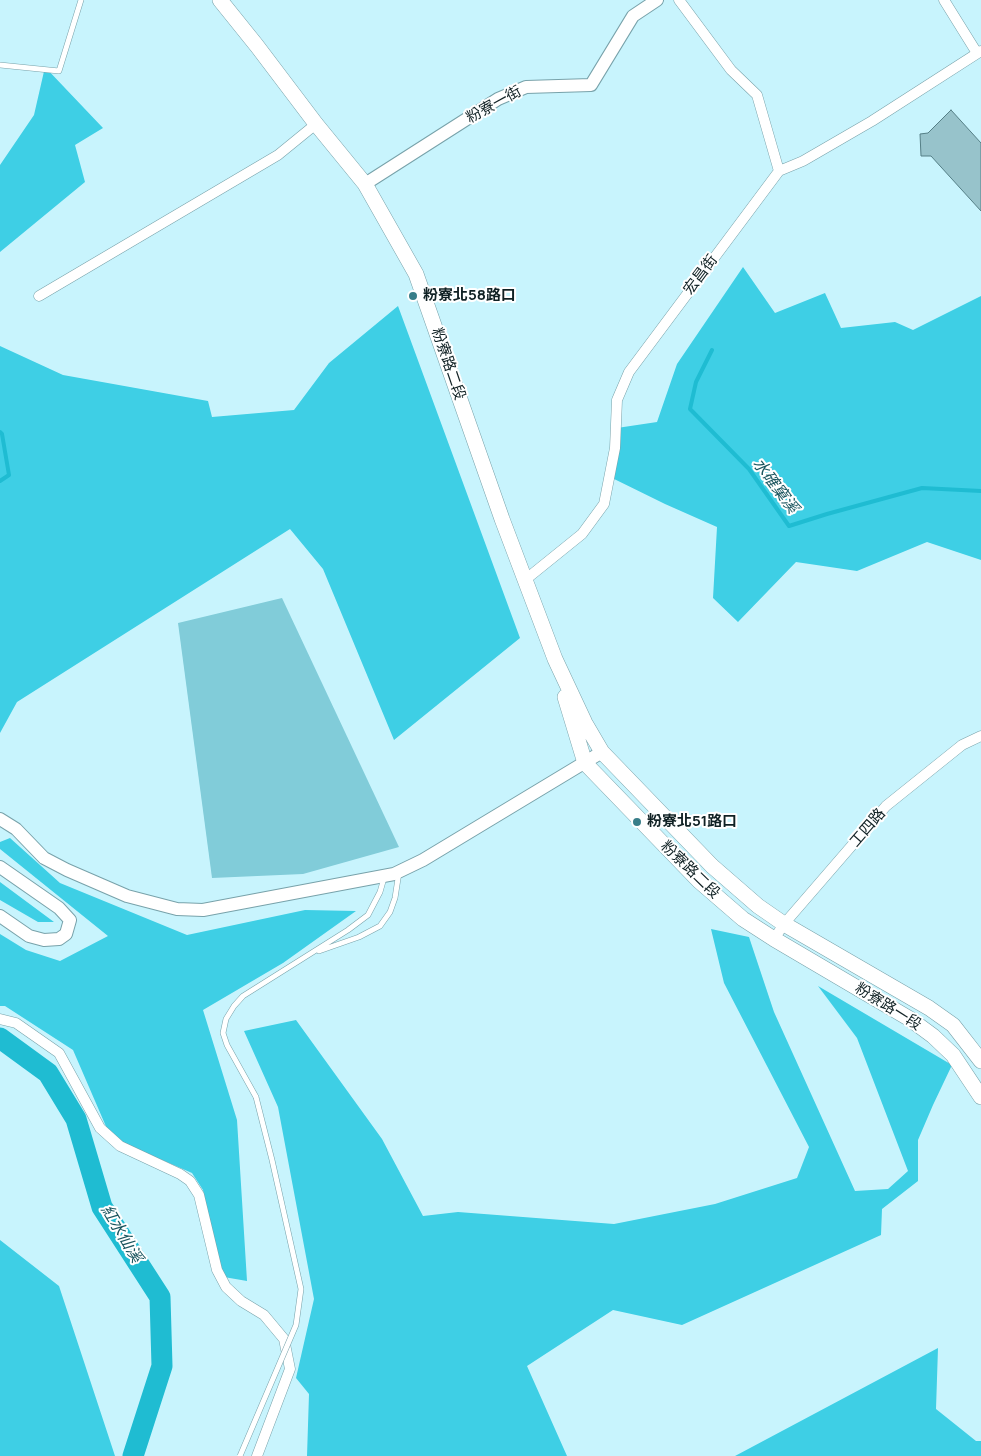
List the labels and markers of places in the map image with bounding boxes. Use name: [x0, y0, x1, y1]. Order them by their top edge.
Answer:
place label: 粉寮北58路口: [423, 287, 516, 305]
marker: 粉寮北58路口: [407, 290, 419, 302]
place label: 粉寮北51路口: [647, 813, 737, 831]
marker: 粉寮北51路口: [631, 816, 643, 828]

